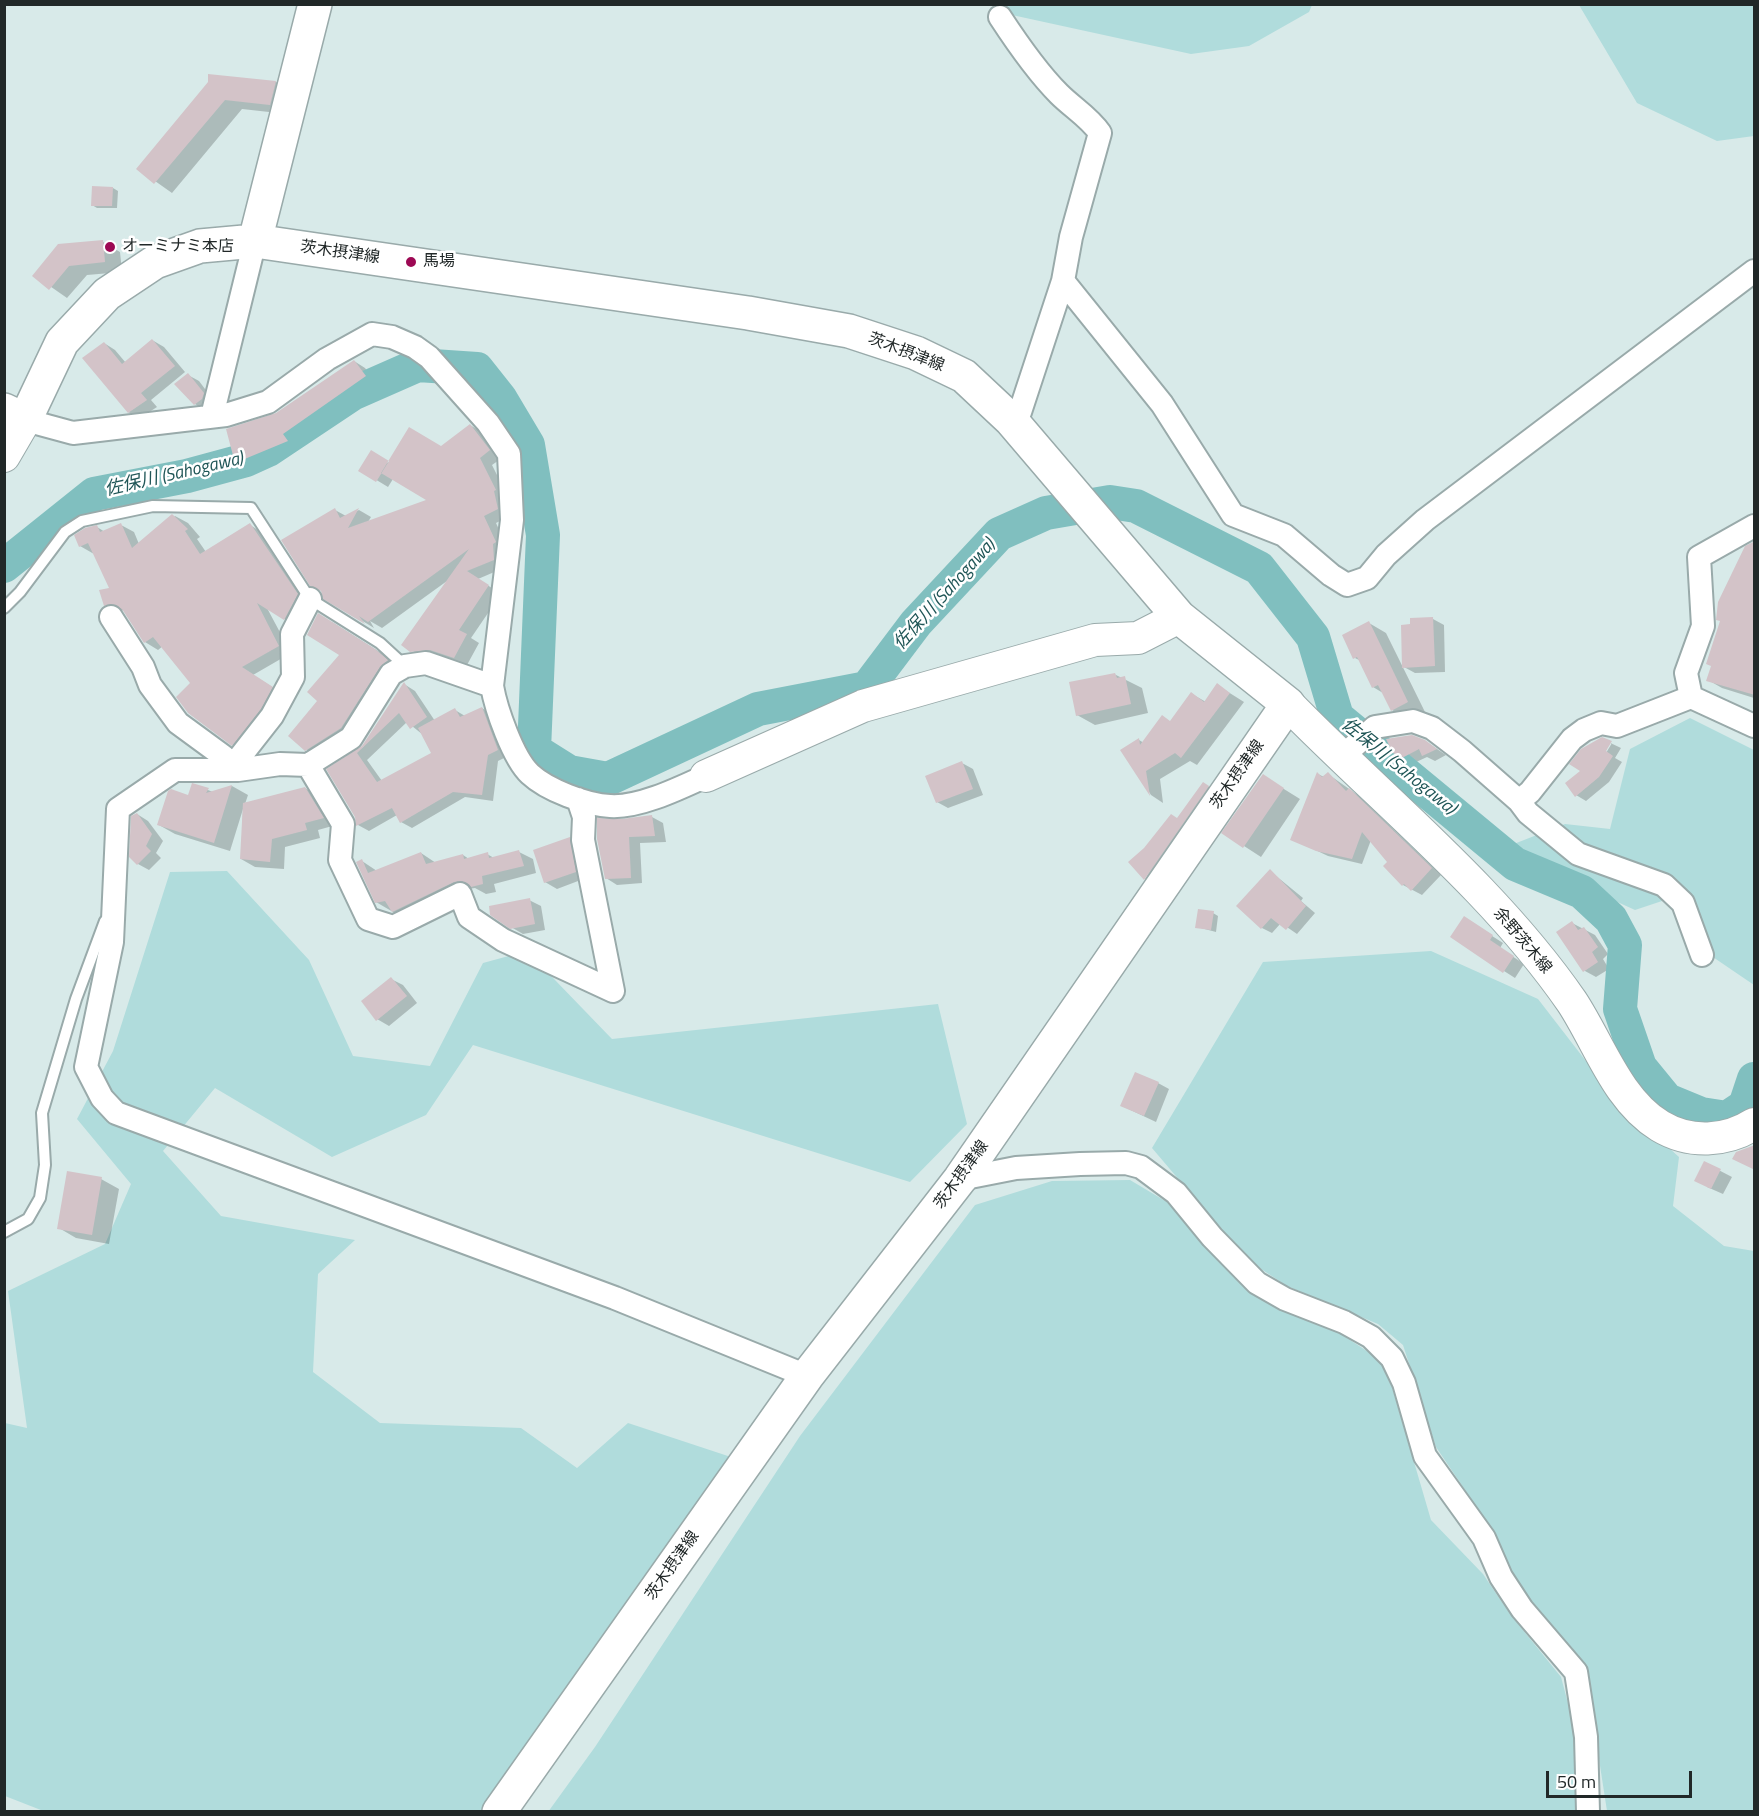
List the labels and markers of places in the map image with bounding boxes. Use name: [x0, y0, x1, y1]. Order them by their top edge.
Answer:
place label: オーミナミ本店: [122, 237, 234, 257]
marker: オーミナミ本店: [103, 240, 117, 254]
place label: 馬場: [423, 252, 455, 272]
marker: 馬場: [404, 255, 418, 269]

